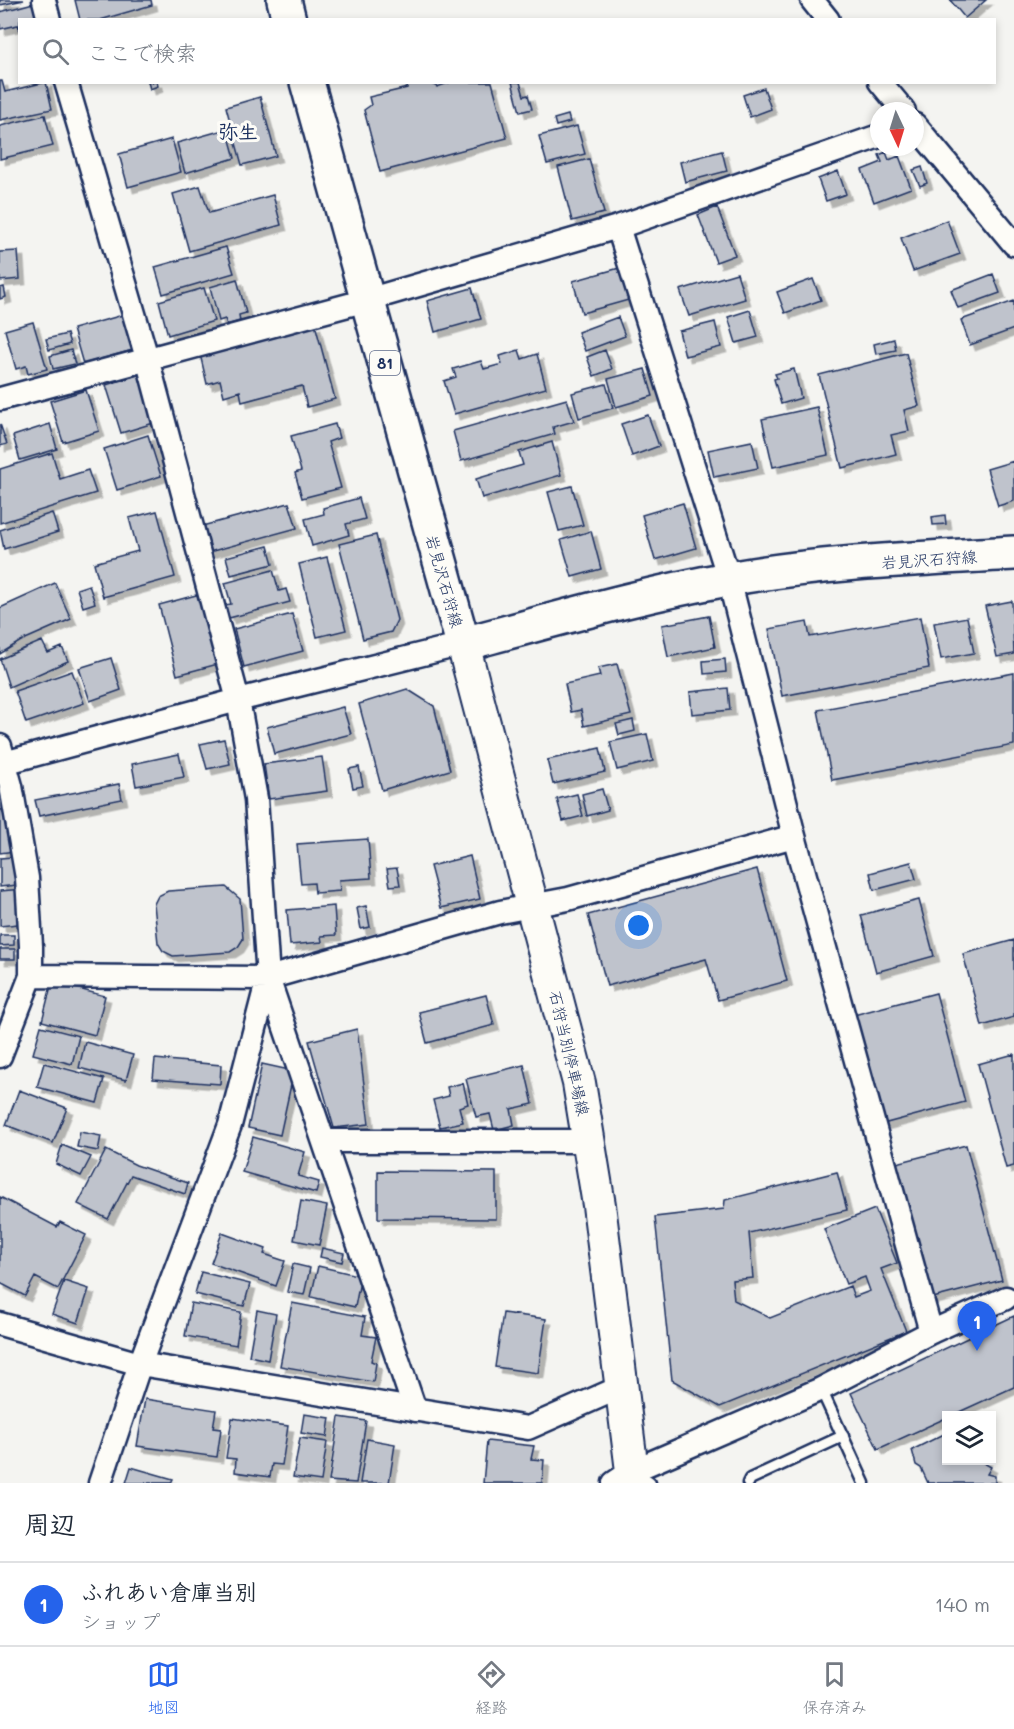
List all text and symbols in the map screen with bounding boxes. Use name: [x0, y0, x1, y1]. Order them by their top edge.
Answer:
search box: [18, 18, 996, 84]
icon: search: [39, 35, 72, 68]
text: ここで検索: [87, 38, 197, 67]
north arrow: [870, 102, 924, 156]
district label: 弥生: [218, 118, 258, 144]
road number: 81: [370, 351, 400, 375]
street label: 岩見沢石狩線: [422, 532, 468, 630]
street label: 岩見沢石狩線: [880, 545, 978, 573]
your location: [624, 911, 653, 940]
street label: 石狩当別停車場線: [545, 988, 595, 1118]
pin: 1: [958, 1302, 996, 1351]
map controls: [942, 1411, 996, 1465]
button: layers: [942, 1411, 996, 1465]
text: 周辺: [24, 1507, 76, 1541]
text: ふれあい倉庫当別: [81, 1577, 257, 1606]
text: 1: [39, 1591, 48, 1617]
text: 140 m: [935, 1591, 990, 1617]
text: ショップ: [81, 1608, 160, 1634]
tab: 地図: [147, 1658, 180, 1718]
tab: 経路: [475, 1658, 508, 1718]
tab: 保存済み: [803, 1658, 867, 1718]

